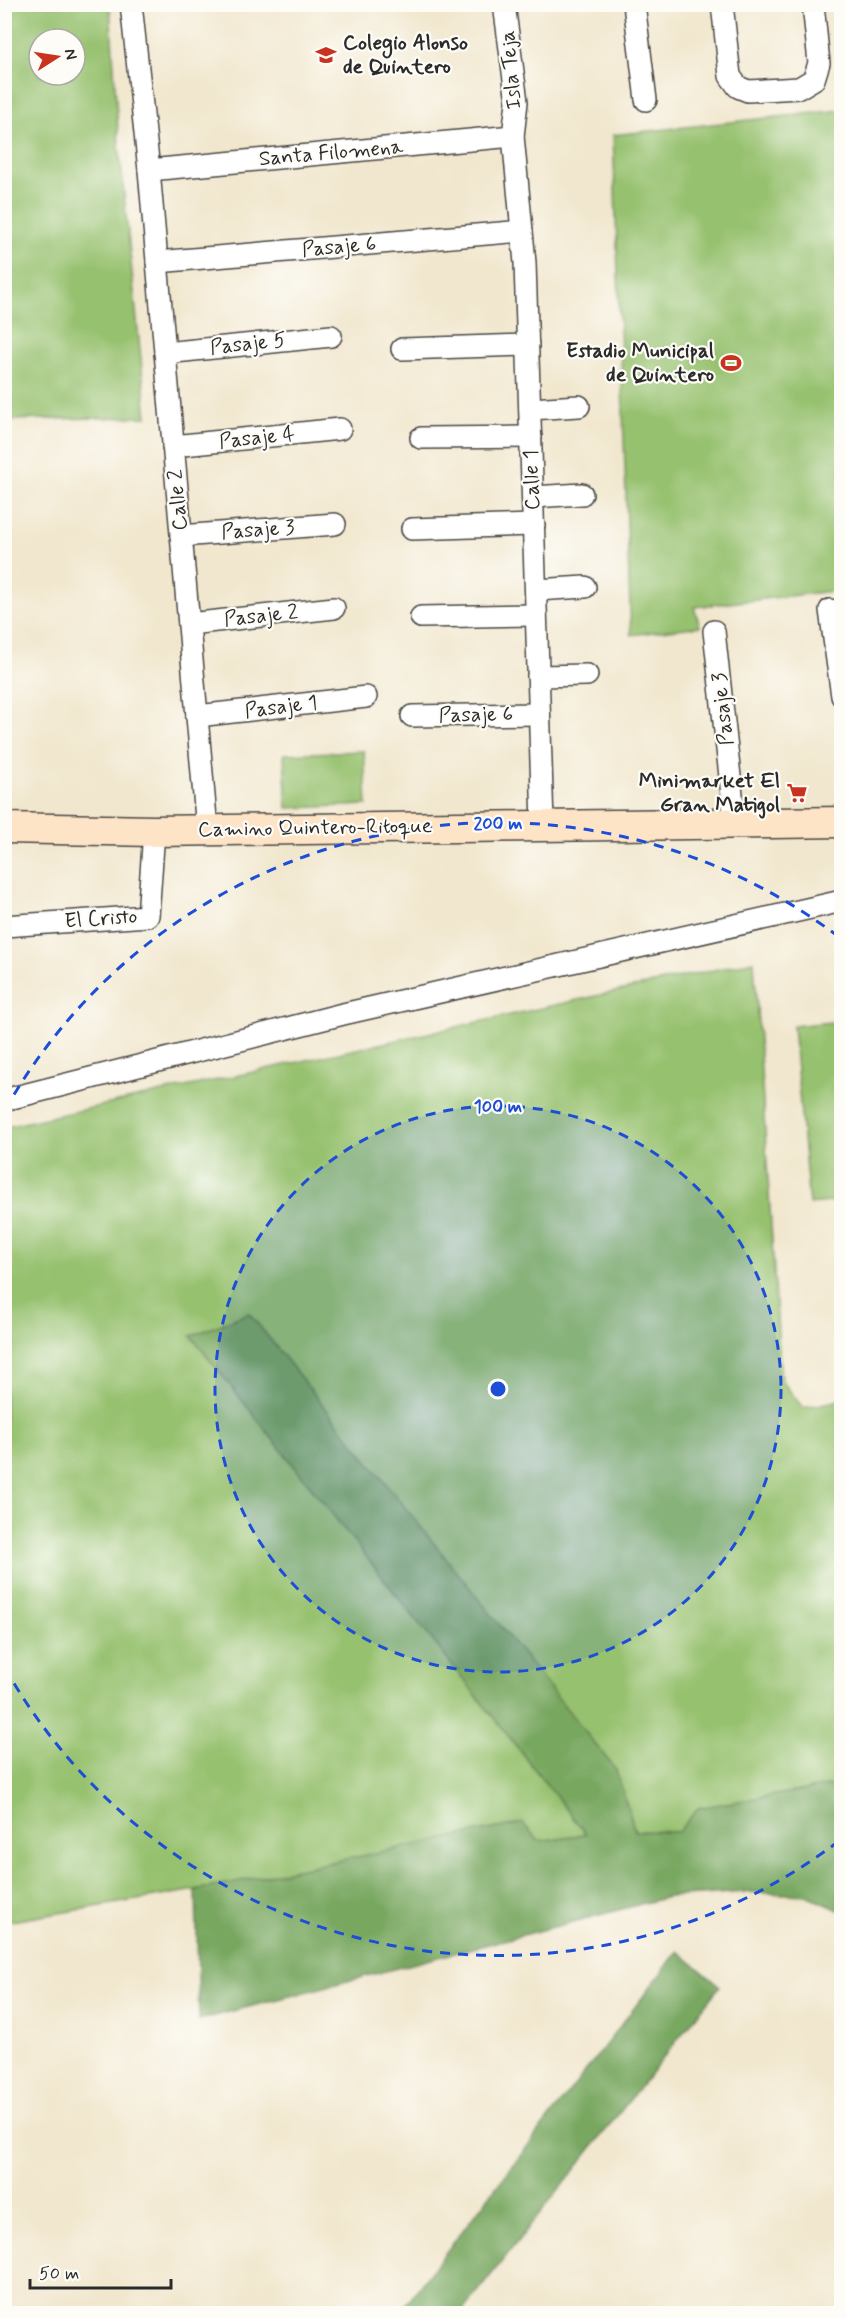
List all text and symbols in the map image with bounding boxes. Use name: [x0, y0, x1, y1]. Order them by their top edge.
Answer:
north arrow: [27, 27, 87, 87]
place label: Colegio Alonso de Quintero: [343, 29, 468, 81]
street label: Isla Teja: [494, 30, 528, 110]
school or university icon: Colegio Alonso de Quintero: [314, 43, 338, 67]
text: N: [59, 47, 82, 62]
street label: Santa Filomena: [258, 133, 405, 173]
street label: Pasaje 6: [301, 230, 377, 264]
street label: Pasaje 5: [209, 326, 287, 362]
place label: Estadio Municipal de Quintero: [566, 337, 714, 389]
sports icon: Estadio Municipal de Quintero: [719, 351, 743, 375]
street label: Pasaje 4: [218, 420, 296, 456]
street label: Calle 1: [517, 449, 547, 511]
street label: Calle 2: [161, 468, 195, 532]
street label: Pasaje 3: [220, 513, 296, 547]
street label: Pasaje 2: [223, 598, 299, 634]
street label: Pasaje 3: [705, 671, 741, 747]
street label: Pasaje 1: [243, 689, 319, 725]
street label: Pasaje 6: [438, 700, 514, 730]
place label: Minimarket El Gran Matigol: [639, 767, 780, 819]
supermarket icon: Minimarket El Gran Matigol: [785, 781, 809, 805]
street label: Camino Quintero-Ritoque: [198, 812, 432, 844]
text: 200 m: [473, 812, 523, 836]
street label: El Cristo: [64, 902, 138, 936]
text: 100 m: [474, 1095, 522, 1119]
centre of rings: [488, 1379, 508, 1399]
scale bar: [30, 2252, 171, 2290]
text: 50 m: [39, 2262, 79, 2286]

